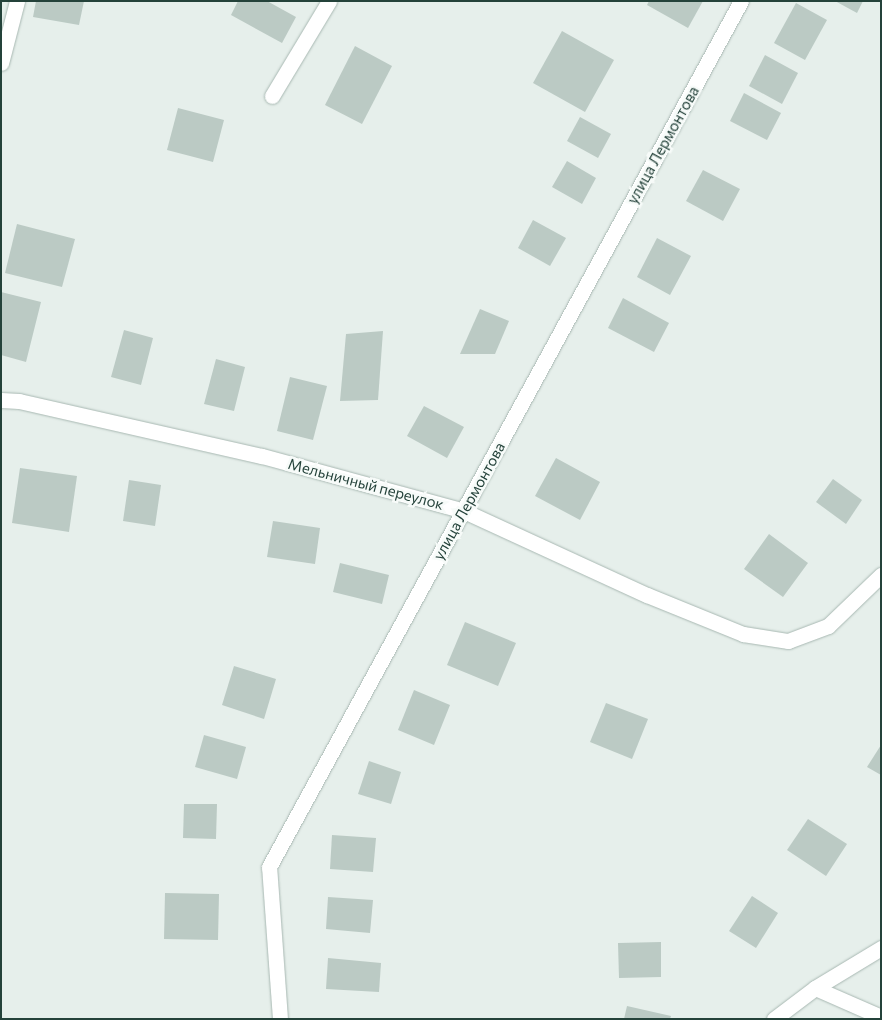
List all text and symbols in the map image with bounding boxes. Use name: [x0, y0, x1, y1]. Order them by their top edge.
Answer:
street label: улица Лермонтова: [623, 83, 703, 207]
street label: улица Лермонтова: [429, 439, 509, 563]
street label: Мельничный переулок: [286, 455, 446, 513]

